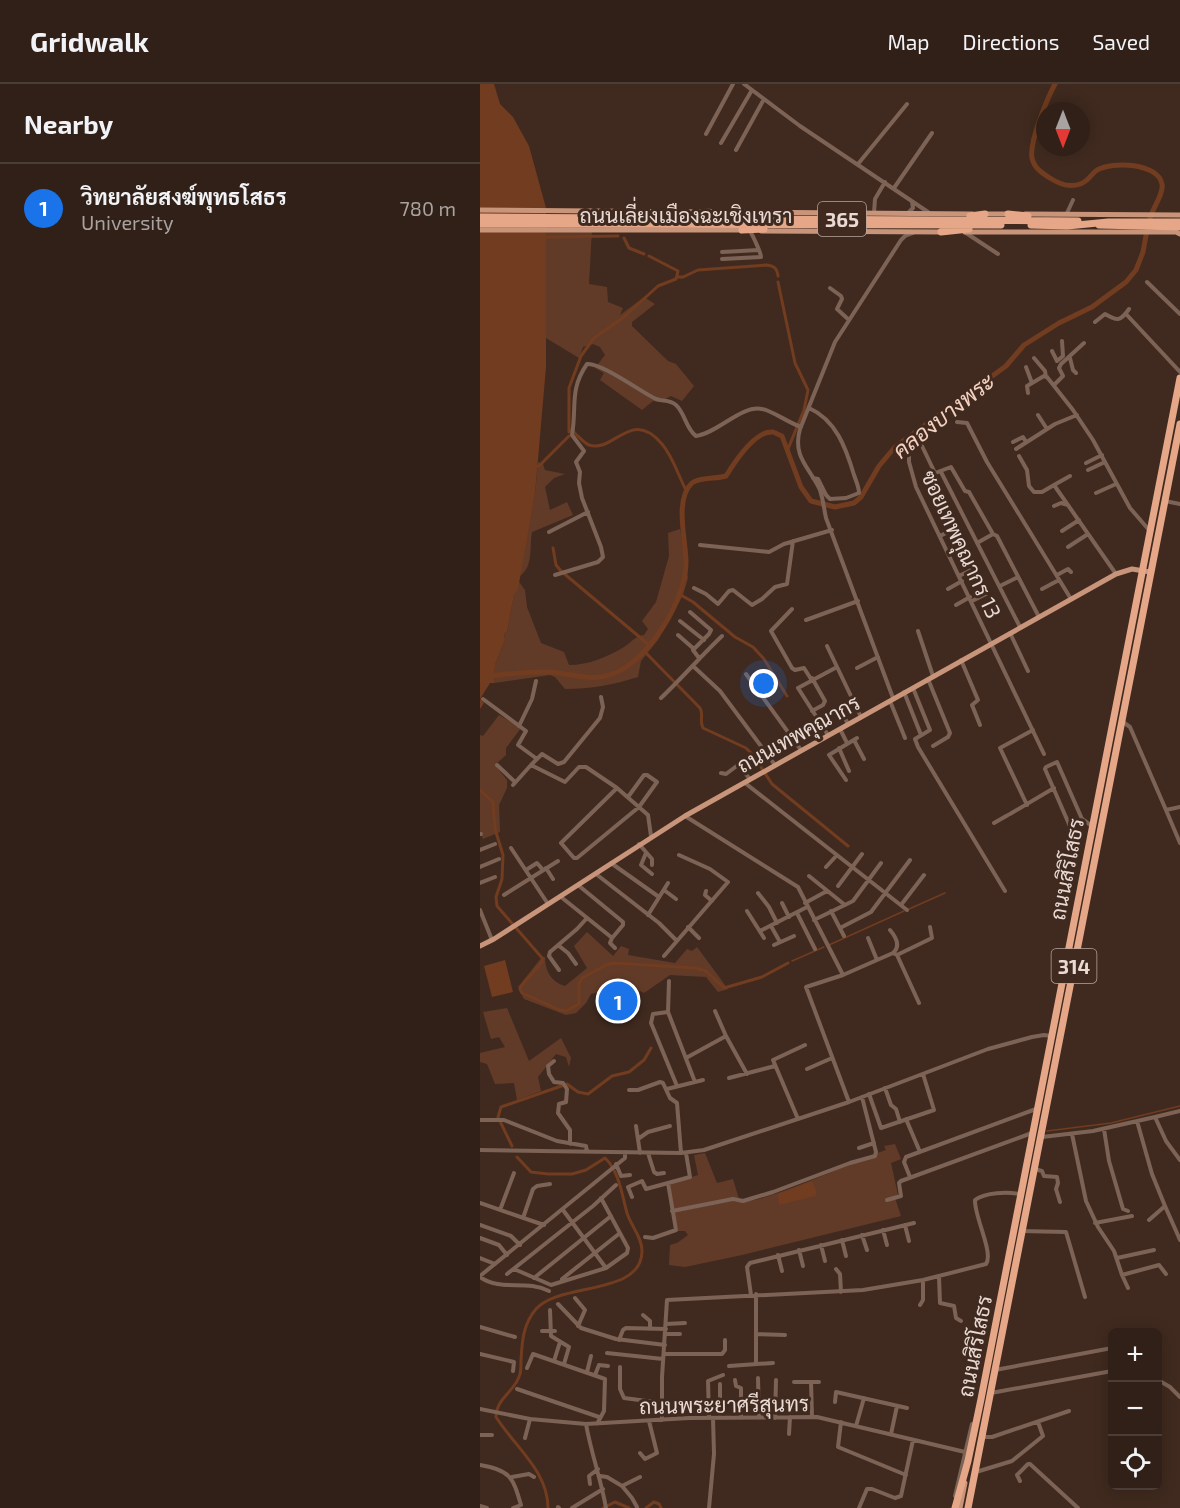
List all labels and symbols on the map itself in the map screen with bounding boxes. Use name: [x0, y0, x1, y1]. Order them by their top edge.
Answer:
north arrow: [1036, 102, 1090, 156]
street label: ถนนเลี่ยงเมืองฉะเชิงเทรา: [579, 196, 793, 227]
road number: 365: [818, 202, 866, 236]
water label: คลองบางพระ: [887, 367, 999, 463]
street label: ซอยเทพคุณากร 13: [914, 466, 1007, 623]
your location: [749, 669, 778, 698]
street label: ถนนเทพคุณากร: [732, 689, 865, 780]
street label: ถนนสิริโสธร: [1044, 816, 1088, 922]
road number: 314: [1052, 949, 1096, 983]
pin: 1: [598, 978, 638, 1024]
street label: ถนนสิริโสธร: [952, 1293, 996, 1399]
street label: ถนนพระยาศรีสุนทร: [639, 1390, 809, 1421]

